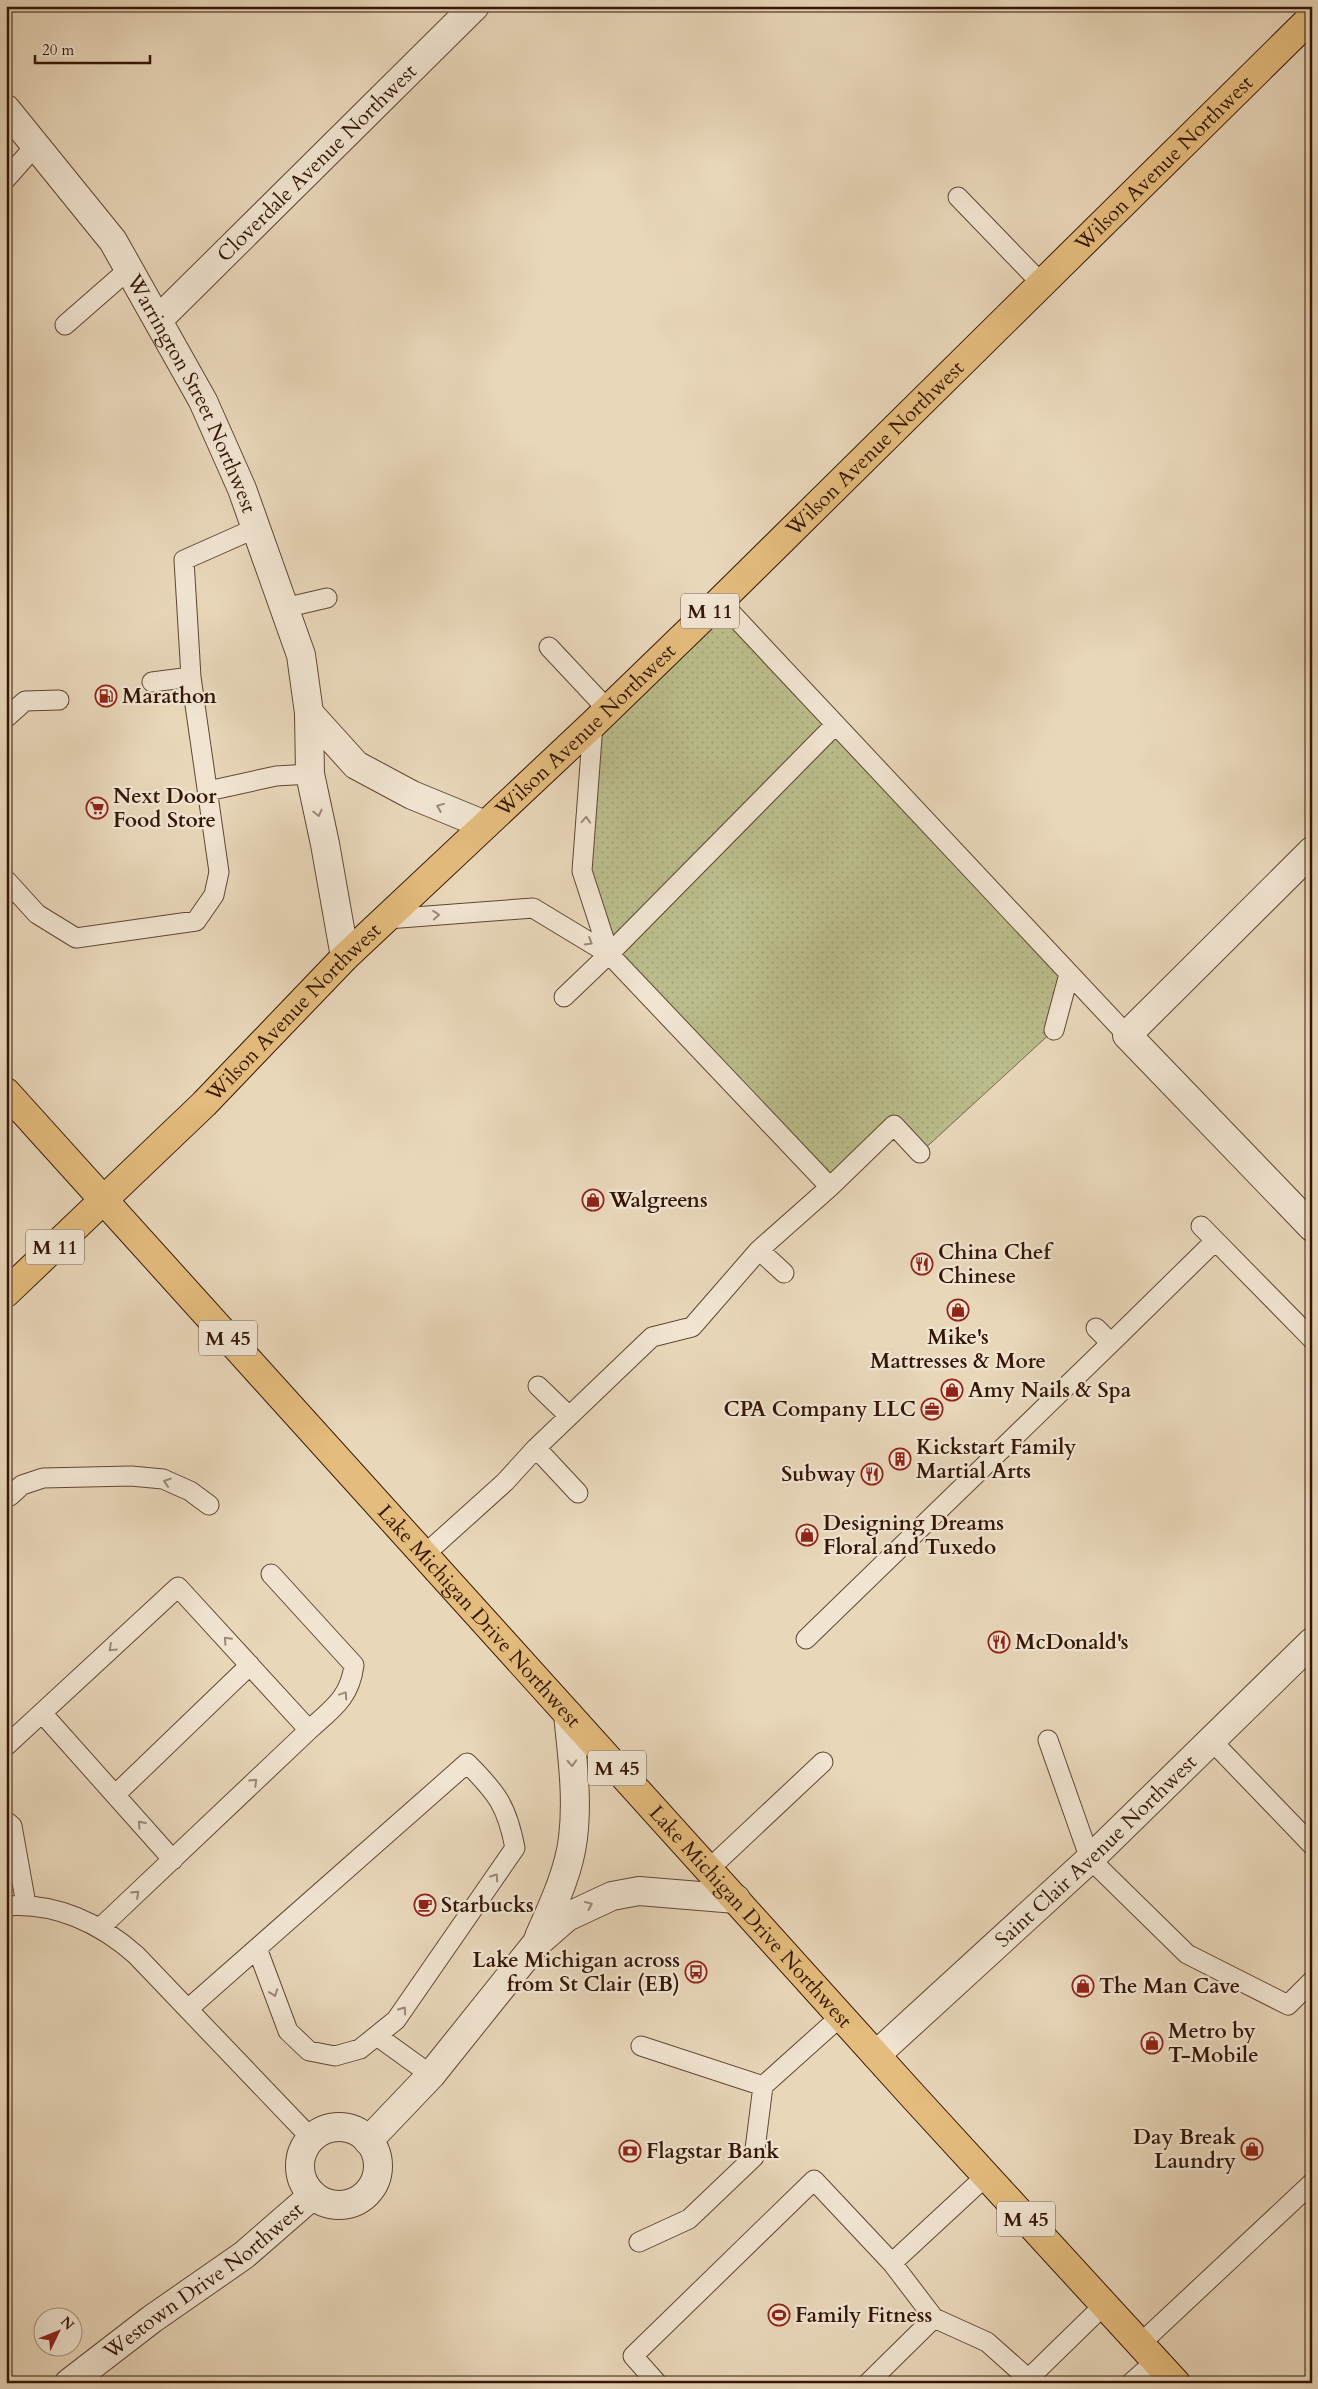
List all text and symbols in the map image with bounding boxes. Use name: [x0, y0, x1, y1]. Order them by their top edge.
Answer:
scale bar: [35, 32, 150, 64]
text: 20 m: [42, 40, 74, 60]
street label: Cloverdale Avenue Northwest: [211, 57, 424, 269]
street label: Wilson Avenue Northwest: [1068, 69, 1260, 259]
street label: Warrington Street Northwest: [119, 268, 263, 517]
street label: Wilson Avenue Northwest: [779, 354, 971, 544]
road number: M 11: [681, 594, 739, 628]
street label: Wilson Avenue Northwest: [488, 637, 683, 824]
place label: Marathon: [122, 682, 217, 711]
fuel station icon: Marathon: [94, 684, 118, 708]
place label: Next Door Food Store: [113, 782, 217, 835]
supermarket icon: Next Door Food Store: [85, 796, 109, 820]
one-way arrow: [436, 802, 445, 813]
one-way arrow: [313, 809, 323, 818]
one-way arrow: [580, 816, 591, 824]
one-way arrow: [432, 909, 440, 920]
street label: Wilson Avenue Northwest: [199, 916, 388, 1109]
one-way arrow: [583, 935, 592, 945]
place label: Walgreens: [608, 1186, 708, 1215]
shop icon: Walgreens: [581, 1188, 605, 1212]
road number: M 11: [26, 1230, 84, 1264]
place label: China Chef Chinese: [938, 1238, 1054, 1291]
restaurant icon: China Chef Chinese: [910, 1252, 934, 1276]
shop icon: Mike's Mattresses & More: [946, 1298, 970, 1322]
road number: M 45: [199, 1320, 257, 1356]
place label: Mike's Mattresses & More: [870, 1323, 1046, 1376]
place label: Amy Nails & Spa: [968, 1376, 1132, 1405]
shop icon: Amy Nails & Spa: [940, 1378, 964, 1402]
place label: CPA Company LLC: [723, 1395, 916, 1424]
office icon: CPA Company LLC: [920, 1397, 944, 1421]
place label: Kickstart Family Martial Arts: [916, 1433, 1076, 1486]
building icon: Kickstart Family Martial Arts: [888, 1447, 912, 1471]
place label: Subway: [781, 1460, 856, 1489]
restaurant icon: Subway: [860, 1462, 884, 1486]
one-way arrow: [163, 1477, 172, 1487]
street label: Lake Michigan Drive Northwest: [371, 1499, 587, 1734]
place label: Designing Dreams Floral and Tuxedo: [823, 1509, 1004, 1562]
shop icon: Designing Dreams Floral and Tuxedo: [795, 1523, 819, 1547]
place label: McDonald's: [1015, 1628, 1129, 1657]
restaurant icon: McDonald's: [987, 1630, 1011, 1654]
one-way arrow: [224, 1637, 233, 1646]
one-way arrow: [108, 1642, 117, 1651]
one-way arrow: [337, 1692, 347, 1701]
street label: Saint Clair Avenue Northwest: [989, 1748, 1204, 1954]
road number: M 45: [588, 1750, 646, 1786]
one-way arrow: [567, 1759, 578, 1767]
one-way arrow: [249, 1779, 258, 1788]
street label: Lake Michigan Drive Northwest: [642, 1799, 859, 2035]
one-way arrow: [138, 1820, 147, 1829]
one-way arrow: [489, 1873, 498, 1883]
one-way arrow: [131, 1891, 140, 1900]
place label: Starbucks: [441, 1891, 534, 1920]
cafe icon: Starbucks: [413, 1893, 437, 1917]
one-way arrow: [584, 1901, 593, 1912]
place label: Lake Michigan across from St Clair (EB): [472, 1946, 680, 1999]
bus stop icon: Lake Michigan across from St Clair (EB): [684, 1960, 708, 1984]
place label: The Man Cave: [1099, 1972, 1240, 2001]
shop icon: The Man Cave: [1071, 1974, 1095, 1998]
one-way arrow: [268, 1988, 278, 1997]
one-way arrow: [397, 2007, 406, 2016]
place label: Metro by T-Mobile: [1168, 2017, 1259, 2070]
shop icon: Metro by T-Mobile: [1140, 2031, 1164, 2055]
place label: Day Break Laundry: [1133, 2123, 1236, 2176]
place label: Flagstar Bank: [646, 2137, 779, 2166]
shop icon: Day Break Laundry: [1240, 2137, 1264, 2161]
bank icon: Flagstar Bank: [618, 2139, 642, 2163]
street label: Westown Drive Northwest: [97, 2196, 310, 2367]
road number: M 45: [997, 2202, 1055, 2236]
place label: Family Fitness: [795, 2301, 932, 2330]
sports icon: Family Fitness: [767, 2303, 791, 2327]
north arrow: [32, 2306, 82, 2356]
text: N: [56, 2313, 78, 2334]

